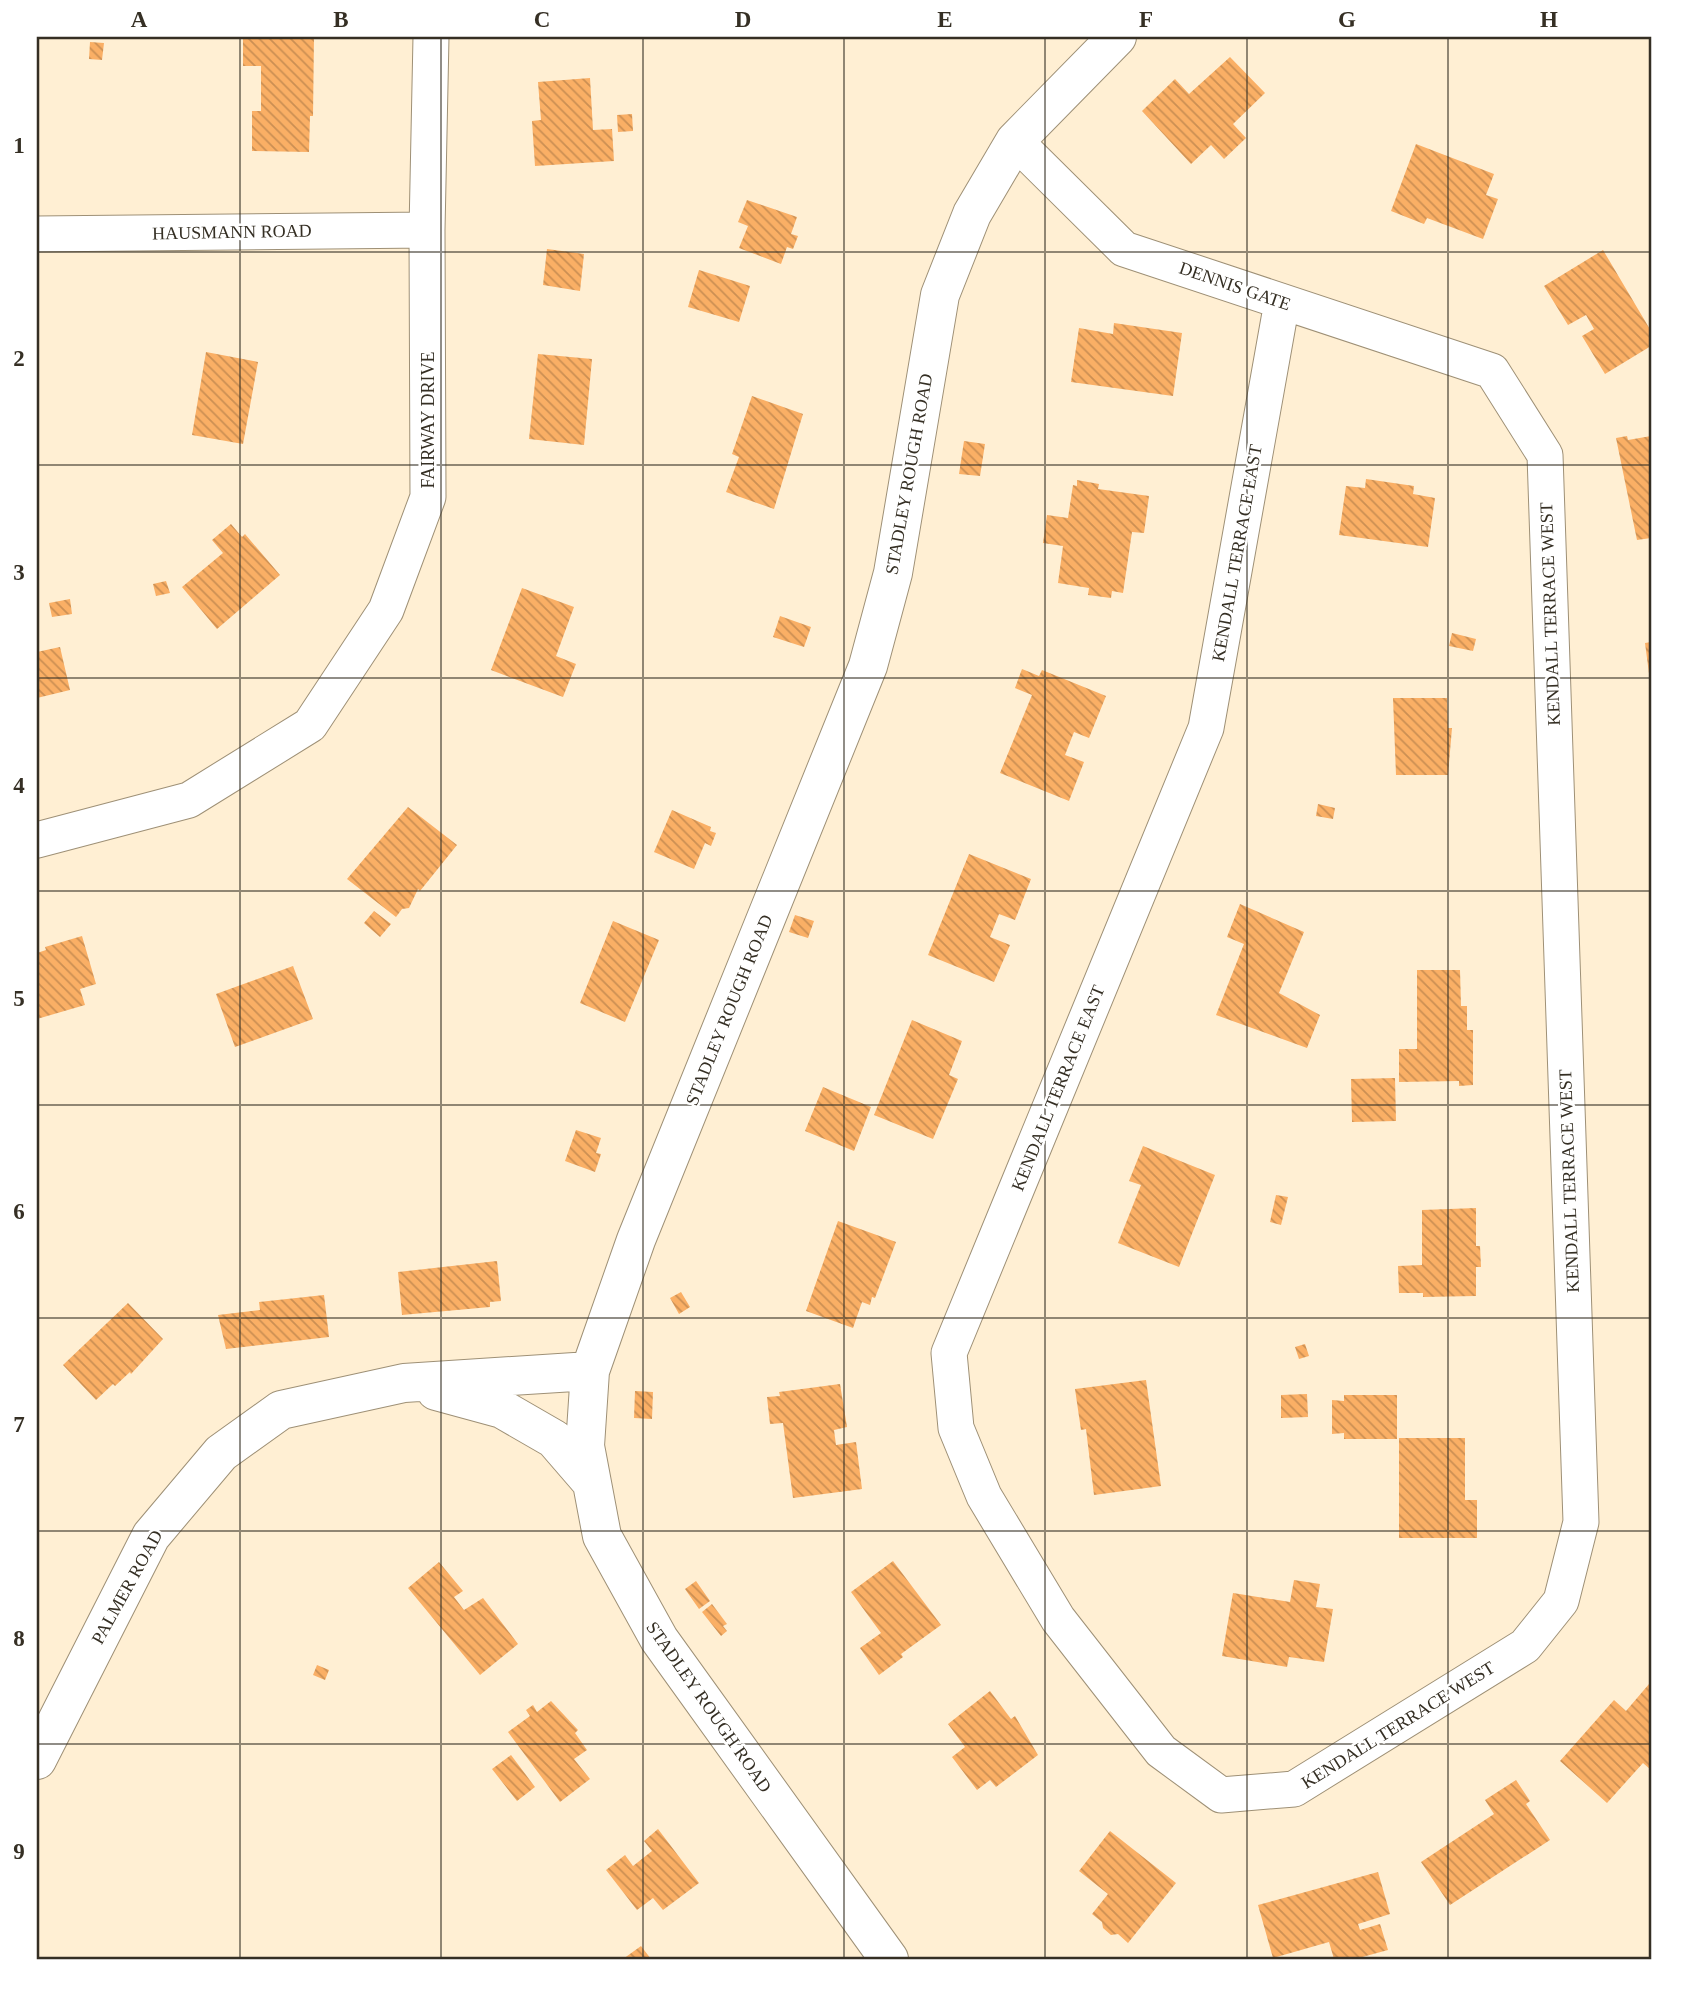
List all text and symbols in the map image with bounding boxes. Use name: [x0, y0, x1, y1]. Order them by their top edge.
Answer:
text: A: [131, 7, 148, 32]
text: B: [333, 7, 349, 32]
text: C: [534, 7, 550, 32]
text: D: [735, 7, 751, 32]
text: E: [937, 7, 953, 32]
text: F: [1139, 7, 1153, 32]
text: G: [1338, 7, 1356, 32]
text: H: [1540, 7, 1558, 32]
text: 1: [13, 133, 25, 158]
street label: HAUSMANN ROAD: [152, 221, 312, 243]
street label: DENNIS GATE: [1177, 258, 1293, 314]
text: 2: [13, 346, 25, 371]
street label: FAIRWAY DRIVE: [418, 352, 438, 488]
street label: STADLEY ROUGH ROAD: [881, 372, 937, 576]
street label: KENDALL TERRACE EAST: [1208, 443, 1266, 663]
street label: KENDALL TERRACE WEST: [1536, 502, 1564, 726]
text: 3: [13, 560, 25, 585]
text: 4: [13, 773, 25, 798]
street label: STADLEY ROUGH ROAD: [682, 912, 776, 1108]
street label: KENDALL TERRACE EAST: [1008, 982, 1108, 1194]
text: 5: [13, 986, 25, 1011]
street label: KENDALL TERRACE WEST: [1555, 1069, 1583, 1293]
text: 6: [13, 1199, 25, 1224]
text: 7: [13, 1412, 25, 1437]
street label: PALMER ROAD: [87, 1527, 167, 1647]
street label: STADLEY ROUGH ROAD: [642, 1618, 776, 1796]
text: 8: [13, 1626, 25, 1651]
street label: KENDALL TERRACE WEST: [1298, 1657, 1498, 1793]
text: 9: [13, 1839, 25, 1864]

